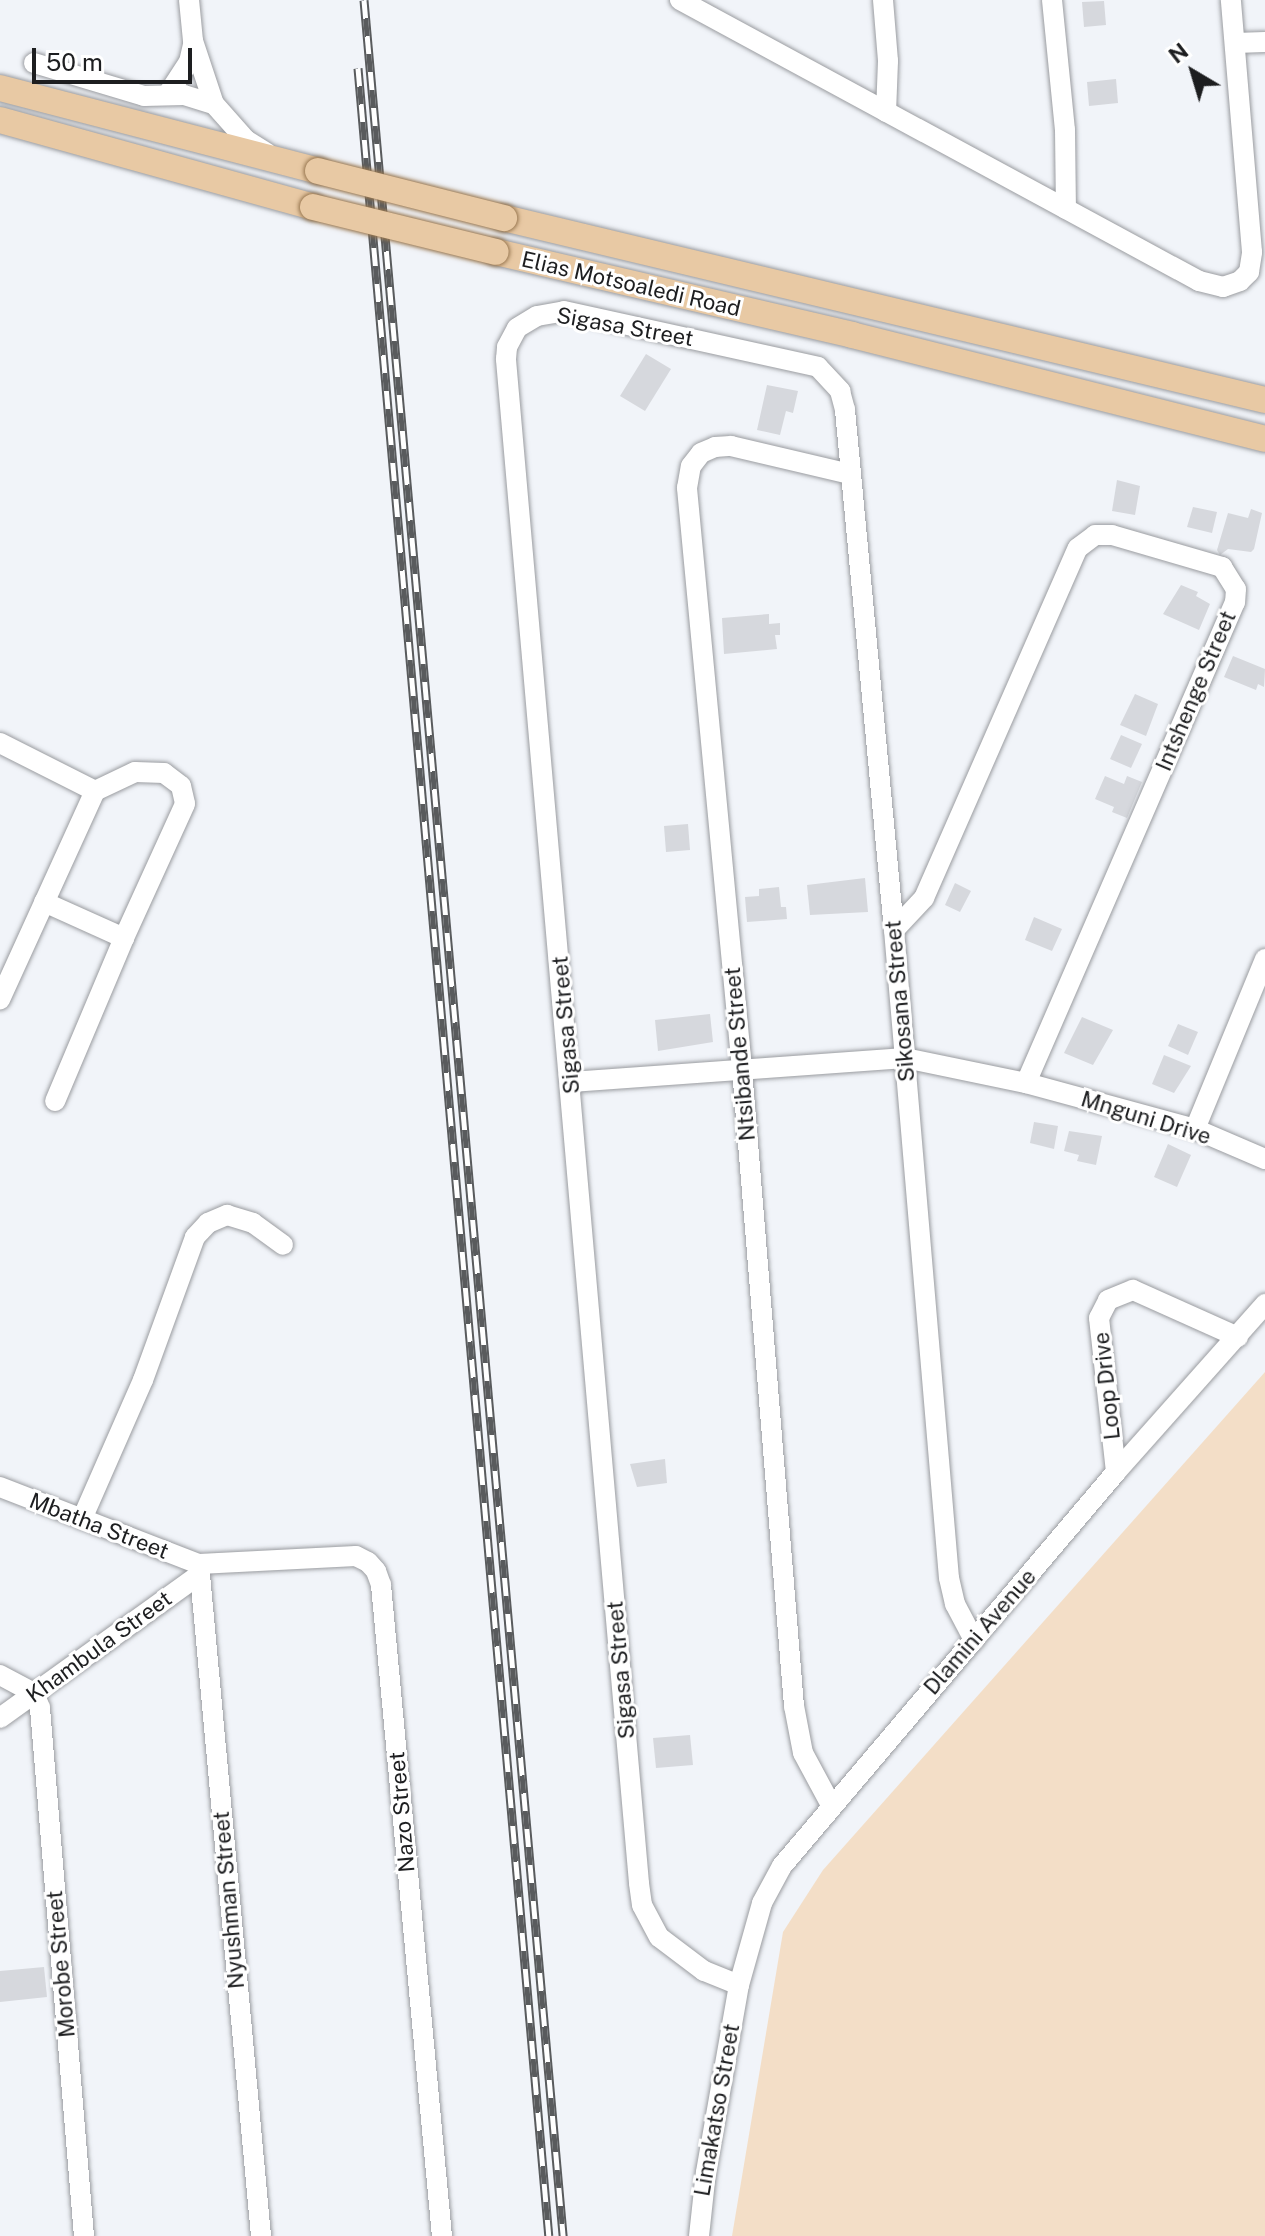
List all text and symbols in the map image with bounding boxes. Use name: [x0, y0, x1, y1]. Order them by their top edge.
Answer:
scale bar: [36, 32, 196, 82]
north arrow: [1153, 32, 1233, 112]
text: N: [1163, 38, 1193, 69]
text: 50 m: [46, 48, 103, 76]
street label: Elias Motsoaledi Road: [519, 246, 743, 322]
street label: Sigasa Street: [555, 302, 695, 352]
street label: Intshenge Street: [1150, 607, 1242, 775]
street label: Sikosana Street: [880, 919, 920, 1083]
street label: Sigasa Street: [547, 955, 585, 1095]
street label: Ntsibande Street: [719, 966, 761, 1142]
street label: Mnguni Drive: [1078, 1086, 1214, 1150]
street label: Loop Drive: [1088, 1331, 1126, 1441]
street label: Mbatha Street: [26, 1487, 172, 1565]
street label: Dlamini Avenue: [918, 1564, 1042, 1700]
street label: Khambula Street: [21, 1585, 177, 1709]
street label: Sigasa Street: [602, 1600, 640, 1740]
street label: Nazo Street: [384, 1750, 420, 1874]
street label: Nyushman Street: [208, 1810, 250, 1990]
street label: Morobe Street: [41, 1889, 81, 2039]
street label: Limakatso Street: [689, 2022, 745, 2198]

